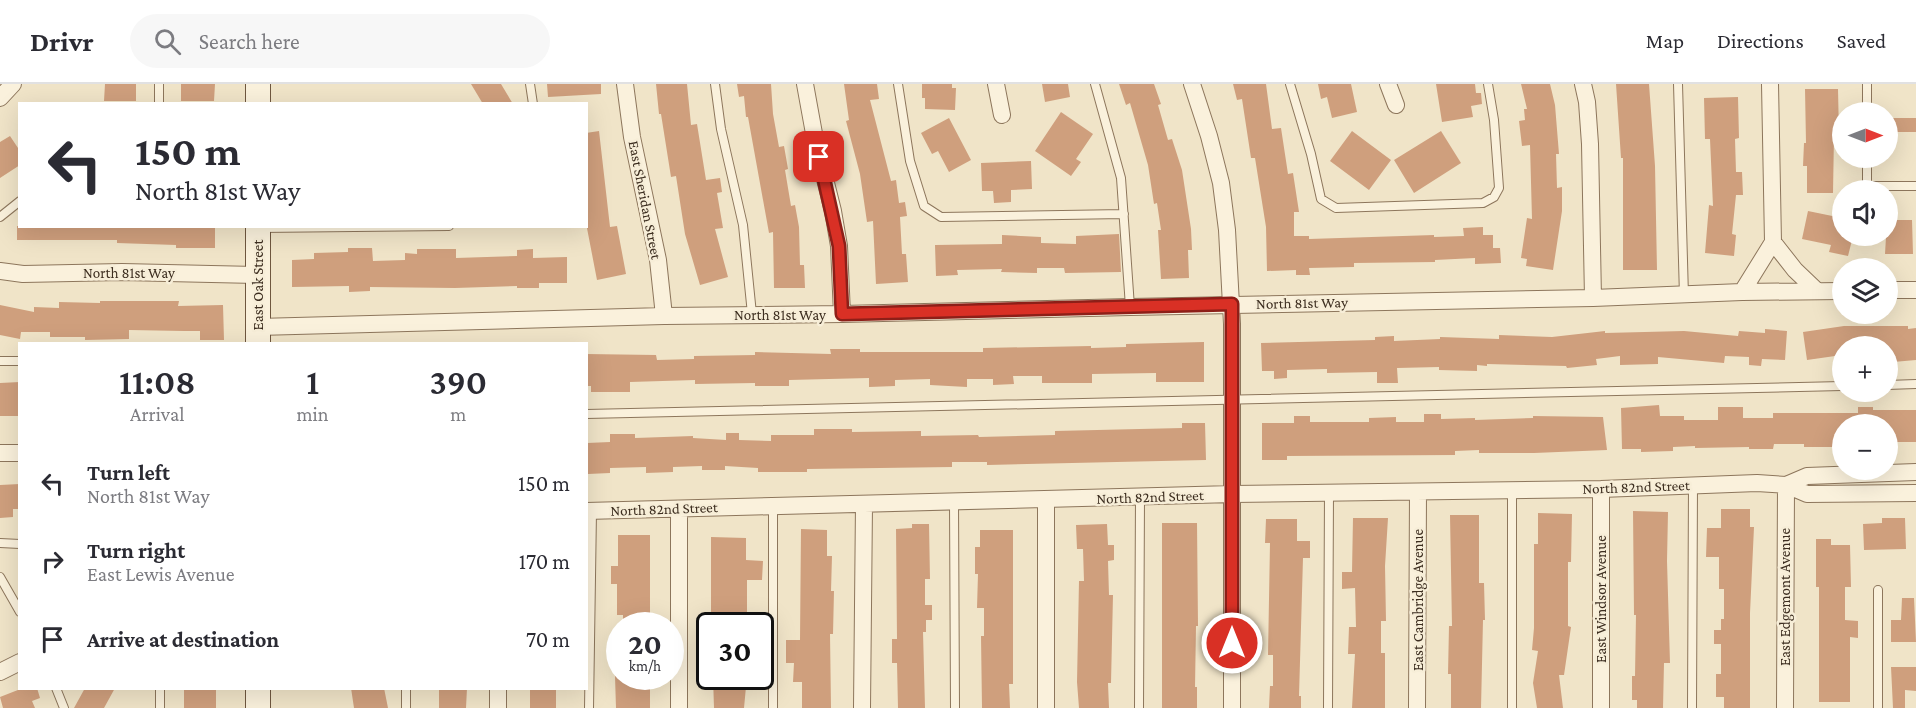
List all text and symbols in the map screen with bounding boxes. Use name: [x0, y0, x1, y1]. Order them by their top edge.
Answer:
search box: [130, 14, 550, 68]
icon: search: [151, 25, 184, 58]
text: Drivr: [30, 26, 94, 57]
text: Search here: [199, 29, 300, 54]
text: Map: [1646, 29, 1684, 53]
text: Directions: [1717, 29, 1804, 53]
text: Saved: [1837, 29, 1886, 53]
north arrow: [1832, 102, 1898, 168]
map controls: [1832, 102, 1898, 480]
icon: left: [36, 126, 114, 204]
text: 150 m: [135, 127, 240, 174]
pin: [793, 131, 844, 182]
street label: East Sheridan Street: [626, 139, 665, 262]
icon: arrive: [802, 140, 835, 173]
text: North 81st Way: [135, 176, 301, 206]
button: sound: [1832, 180, 1898, 246]
street label: East Oak Street: [250, 239, 266, 330]
button: layers: [1832, 258, 1898, 324]
street label: North 81st Way: [83, 265, 175, 282]
street label: North 81st Way: [1256, 294, 1348, 313]
street label: North 81st Way: [734, 307, 826, 324]
button: +: [1832, 336, 1898, 402]
text: 11:08: [119, 362, 196, 402]
text: 1: [306, 362, 319, 402]
text: 390: [429, 362, 487, 402]
text: Arrival: [130, 403, 184, 425]
text: min: [297, 403, 329, 425]
text: m: [450, 403, 466, 425]
button: −: [1832, 414, 1898, 480]
text: Turn left: [87, 460, 170, 485]
icon: left: [36, 467, 69, 500]
text: 150 m: [518, 471, 570, 496]
street label: North 82nd Street: [1582, 477, 1691, 497]
text: North 81st Way: [87, 485, 210, 507]
street label: North 82nd Street: [1096, 487, 1205, 507]
street label: North 82nd Street: [610, 499, 719, 519]
street label: East Edgemont Avenue: [1777, 528, 1794, 666]
street label: East Cambridge Avenue: [1410, 529, 1427, 671]
street label: East Windsor Avenue: [1593, 535, 1609, 663]
text: Turn right: [87, 538, 185, 563]
icon: right: [36, 545, 69, 578]
text: 170 m: [519, 549, 570, 574]
text: East Lewis Avenue: [87, 563, 235, 585]
position arrow: [1200, 611, 1264, 675]
speed limit sign: 30: [696, 612, 774, 690]
icon: arrive: [36, 623, 69, 656]
text: Arrive at destination: [87, 627, 279, 652]
text: 70 m: [526, 627, 570, 652]
text: 20: [628, 627, 662, 660]
text: km/h: [629, 658, 661, 674]

